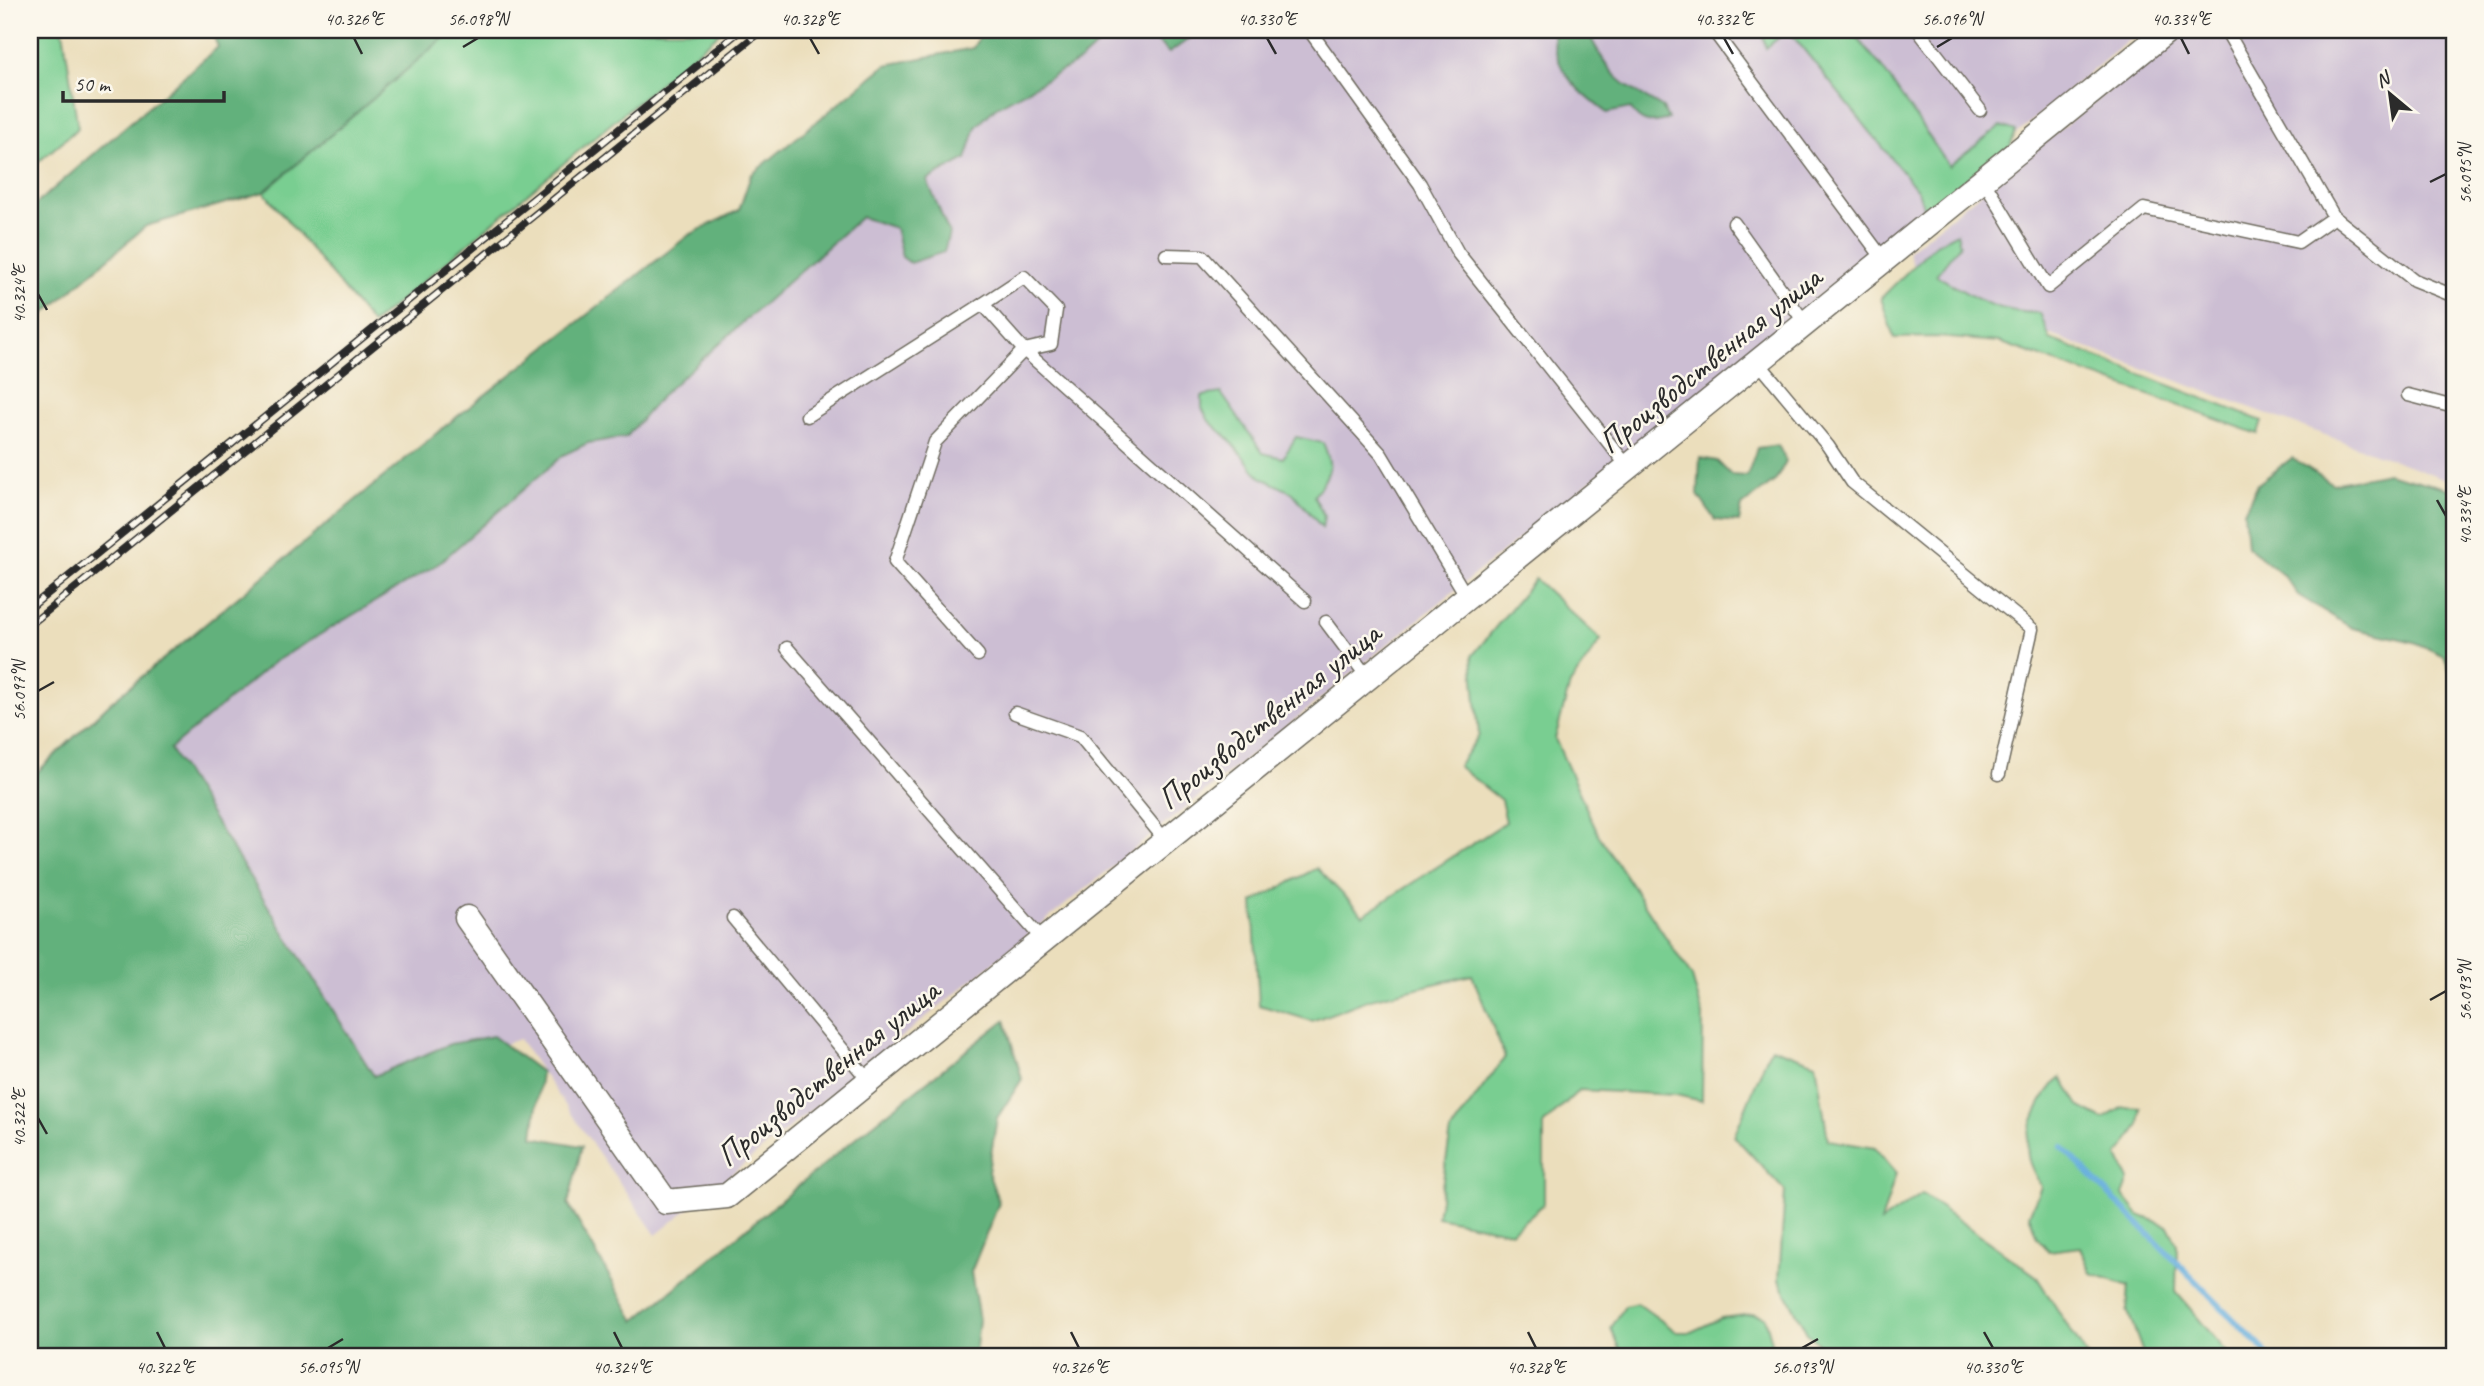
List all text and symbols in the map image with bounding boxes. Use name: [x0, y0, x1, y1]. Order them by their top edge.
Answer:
text: 40.326°E: [325, 8, 386, 30]
text: 56.098°N: [448, 8, 511, 30]
text: 40.328°E: [781, 8, 842, 30]
text: 40.330°E: [1238, 8, 1299, 30]
text: 40.332°E: [1695, 8, 1756, 30]
text: 56.096°N: [1922, 8, 1985, 30]
text: 40.334°E: [2152, 8, 2213, 30]
scale bar: [63, 60, 224, 104]
north arrow: [2354, 60, 2424, 130]
text: N: [2371, 65, 2396, 93]
text: 50 m: [74, 71, 112, 97]
text: 56.095°N: [2454, 141, 2476, 204]
street label: Производственная улица: [1589, 255, 1832, 463]
text: 40.324°E: [8, 262, 30, 323]
text: 40.334°E: [2454, 484, 2476, 545]
street label: Производственная улица: [1148, 611, 1391, 819]
text: 56.097°N: [8, 658, 30, 721]
text: 56.093°N: [2454, 958, 2476, 1021]
street label: Производственная улица: [707, 968, 950, 1176]
text: 40.322°E: [8, 1086, 30, 1147]
text: 40.322°E: [136, 1356, 197, 1378]
text: 56.095°N: [298, 1356, 361, 1378]
text: 40.324°E: [593, 1356, 654, 1378]
text: 40.326°E: [1050, 1356, 1111, 1378]
text: 40.328°E: [1507, 1356, 1568, 1378]
text: 56.093°N: [1772, 1356, 1835, 1378]
text: 40.330°E: [1964, 1356, 2025, 1378]

